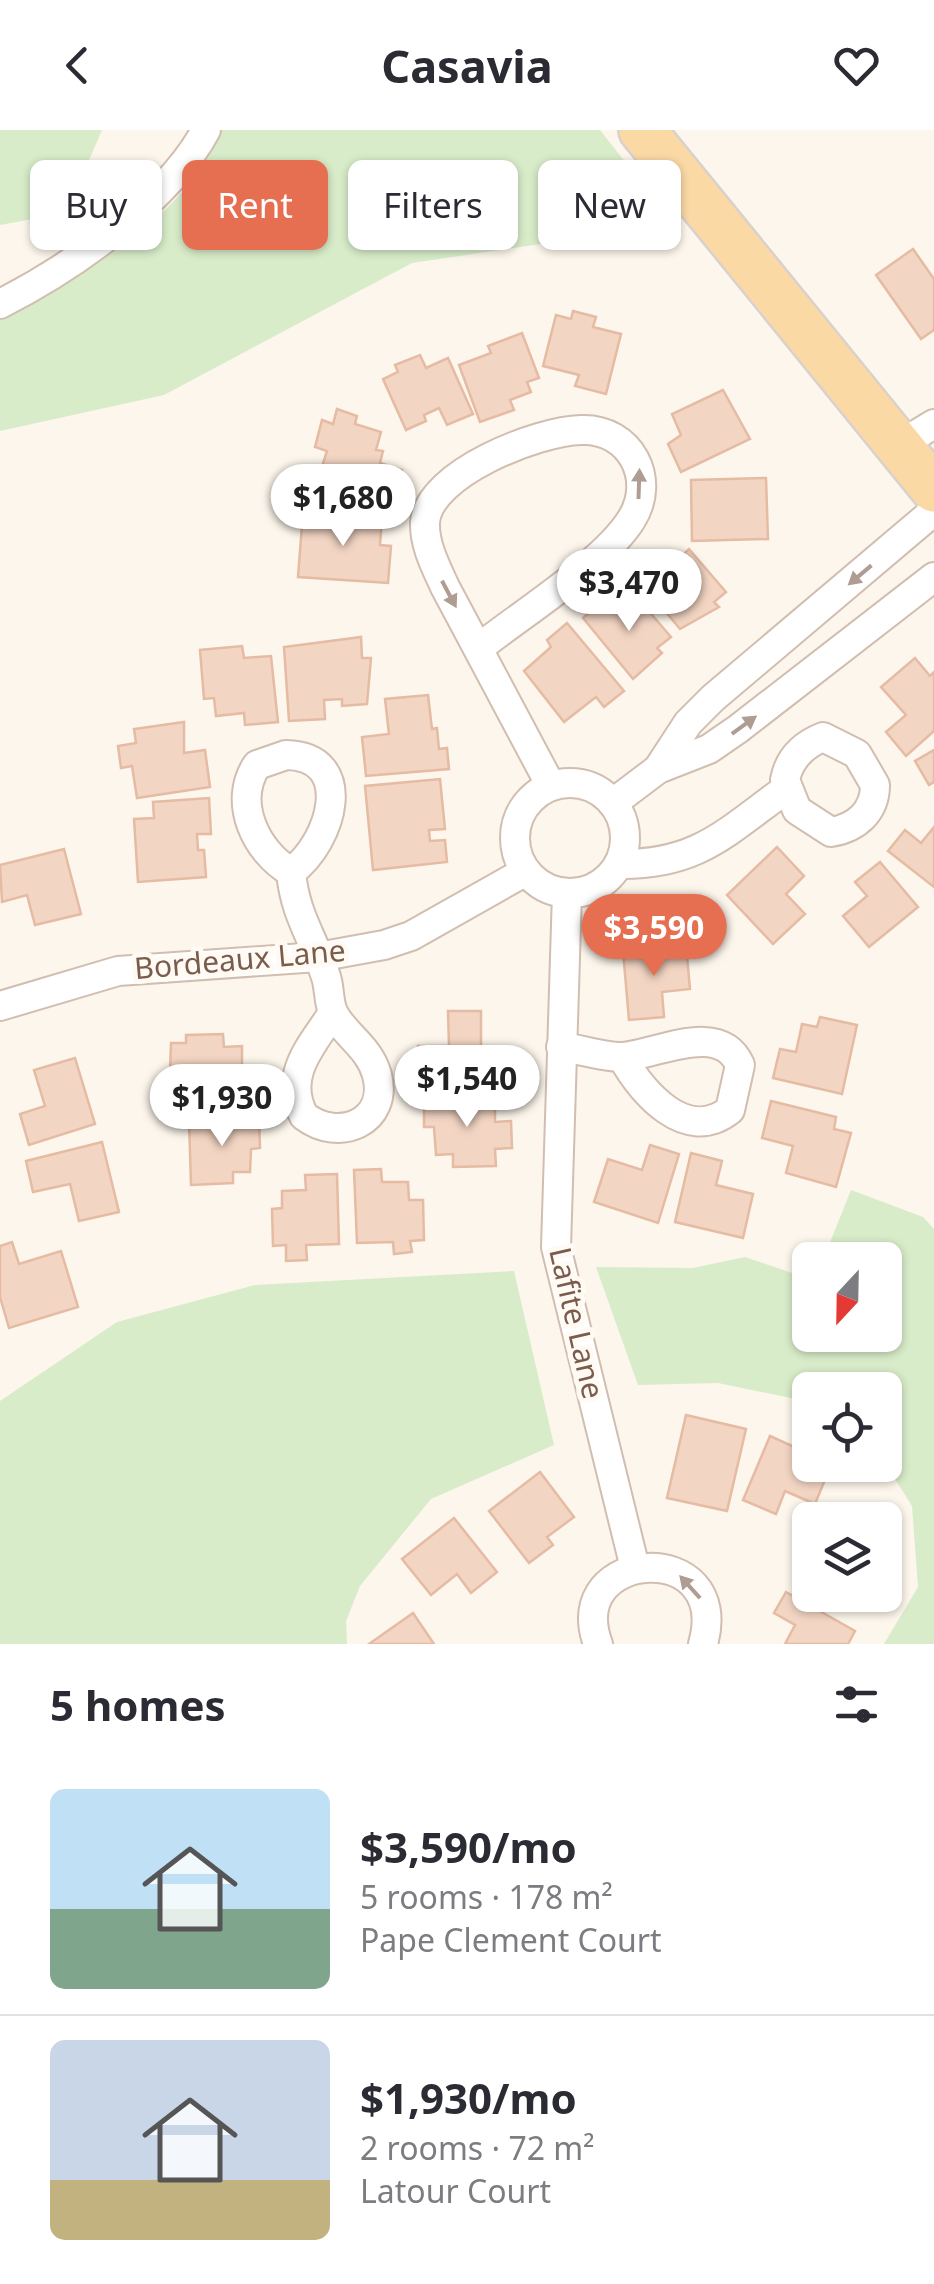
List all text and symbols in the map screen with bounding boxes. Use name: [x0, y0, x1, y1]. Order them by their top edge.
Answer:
text: Casavia: [381, 35, 553, 96]
icon: back: [50, 38, 105, 93]
icon: heart: [829, 38, 884, 93]
chip: Buy: [30, 160, 162, 250]
chip: Rent: [182, 160, 328, 250]
chip: Filters: [348, 160, 518, 250]
chip: New: [538, 160, 681, 250]
pin: $1,680: [262, 464, 424, 549]
one-way arrow: [632, 468, 648, 499]
text: $1,680: [293, 475, 393, 518]
pin: $3,470: [548, 549, 710, 634]
text: $3,470: [579, 560, 679, 603]
one-way arrow: [848, 563, 873, 585]
one-way arrow: [440, 579, 457, 608]
one-way arrow: [731, 715, 757, 735]
pin: $3,590: [573, 894, 735, 979]
text: $3,590: [604, 905, 704, 948]
street label: Bordeaux Lane: [133, 929, 347, 988]
pin: $1,540: [386, 1045, 548, 1130]
text: $1,540: [417, 1056, 517, 1099]
pin: $1,930: [141, 1064, 303, 1149]
text: $1,930: [172, 1075, 272, 1118]
north arrow: [792, 1242, 902, 1352]
map controls: [792, 1242, 902, 1612]
street label: Lafite Lane: [540, 1243, 615, 1402]
button: locate: [792, 1372, 902, 1482]
button: layers: [792, 1502, 902, 1612]
one-way arrow: [680, 1575, 702, 1600]
text: 5 homes: [50, 1676, 226, 1733]
icon: filters: [829, 1677, 884, 1732]
text: $3,590/mo: [360, 1818, 577, 1875]
icon: home: [130, 1829, 250, 1949]
text: 5 rooms · 178 m²: [360, 1875, 613, 1918]
text: Pape Clement Court: [360, 1918, 662, 1961]
text: $1,930/mo: [360, 2069, 577, 2126]
icon: home: [130, 2080, 250, 2200]
text: 2 rooms · 72 m²: [360, 2126, 594, 2169]
text: Latour Court: [360, 2169, 551, 2212]

